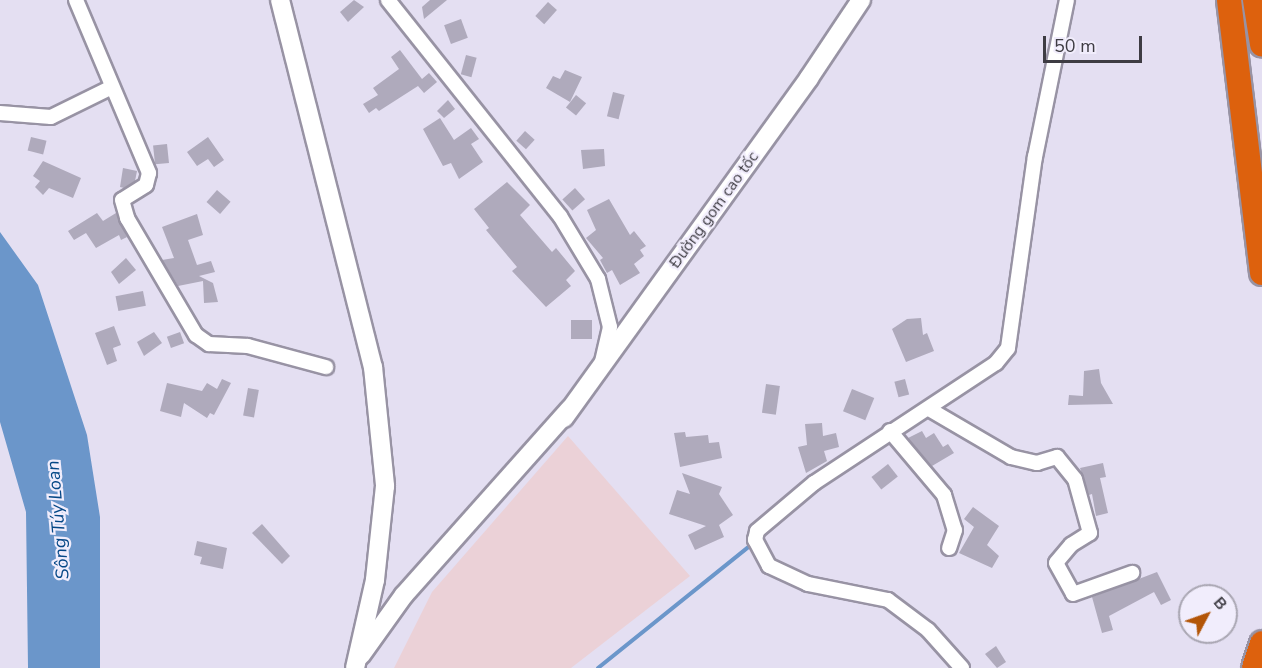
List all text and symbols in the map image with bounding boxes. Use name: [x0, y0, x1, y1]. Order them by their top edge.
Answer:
scale bar: [1046, 24, 1145, 62]
text: 50 m: [1054, 34, 1096, 58]
street label: Đường gom cao tốc: [665, 148, 763, 272]
water label: Sông Túy Loan: [42, 460, 74, 580]
north arrow: [1178, 584, 1238, 644]
text: B: [1208, 592, 1232, 615]

